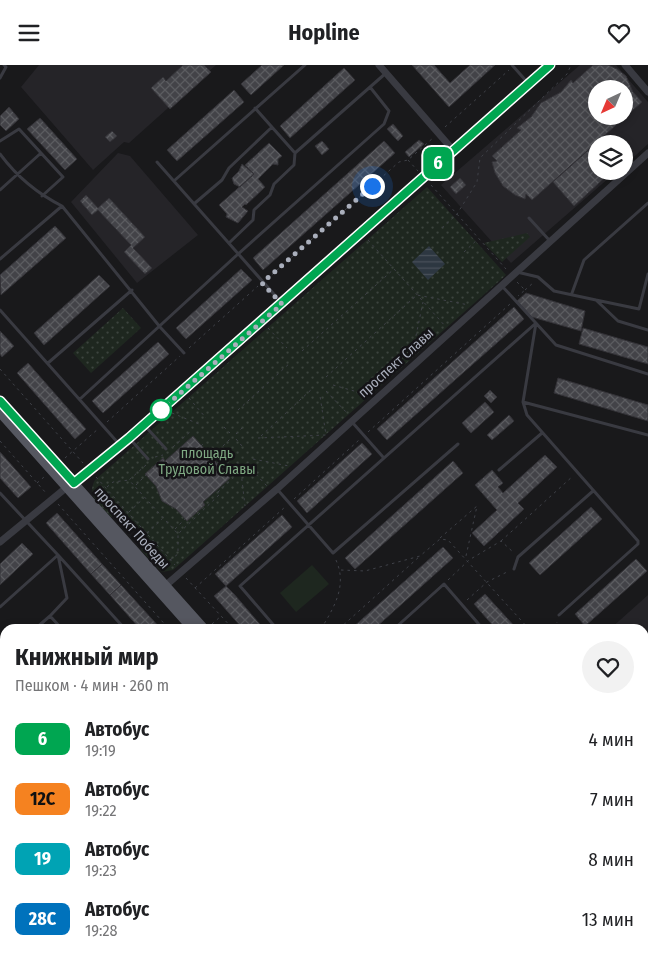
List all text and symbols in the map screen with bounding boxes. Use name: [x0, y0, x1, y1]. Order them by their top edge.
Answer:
icon: menu: [15, 19, 43, 47]
text: Hopline: [288, 19, 360, 46]
icon: heart: [605, 19, 633, 47]
north arrow: [588, 80, 632, 125]
map controls: [588, 80, 633, 180]
button: layers: [588, 135, 633, 180]
line badge: 6: [422, 147, 454, 179]
text: 6: [433, 152, 443, 174]
your location: [360, 174, 385, 199]
street label: проспект Славы: [355, 325, 437, 401]
unlabelled marker: [150, 399, 172, 421]
park label: площадь Трудовой Славы: [158, 445, 256, 478]
street label: проспект Победы: [91, 484, 173, 572]
button: heart: [582, 641, 634, 693]
text: Книжный мир: [15, 643, 159, 671]
text: Пешком · 4 мин · 260 m: [15, 676, 169, 695]
text: Автобус: [85, 718, 149, 741]
text: 6: [38, 728, 47, 750]
text: 4 мин: [588, 728, 634, 751]
text: 19:19: [85, 741, 116, 760]
text: Автобус: [85, 778, 149, 801]
text: 12С: [30, 788, 55, 810]
text: 7 мин: [590, 788, 634, 811]
text: 19:22: [85, 801, 117, 820]
text: Автобус: [85, 838, 149, 861]
text: 19: [34, 848, 51, 870]
text: 8 мин: [588, 848, 634, 871]
text: 19:23: [85, 861, 117, 880]
text: Автобус: [85, 898, 149, 921]
text: 28С: [29, 908, 56, 930]
text: 13 мин: [582, 908, 634, 931]
text: 19:28: [85, 921, 117, 940]

